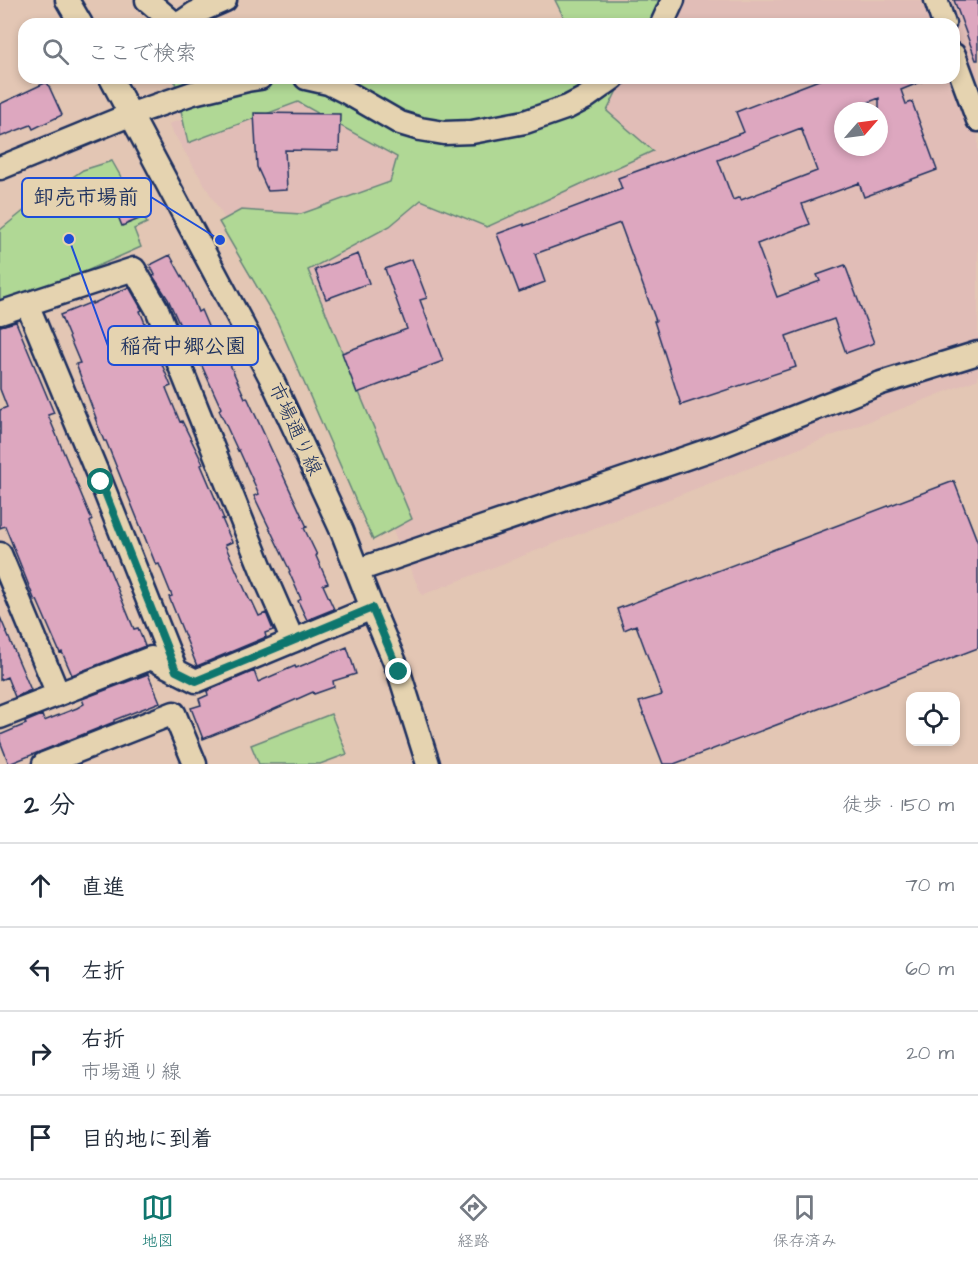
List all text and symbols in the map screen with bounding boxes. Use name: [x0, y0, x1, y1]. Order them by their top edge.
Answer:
search box: [18, 18, 960, 84]
icon: search: [39, 35, 72, 68]
text: ここで検索: [87, 38, 197, 69]
north arrow: [834, 102, 888, 156]
callout: 卸売市場前: [22, 178, 151, 217]
text: 卸売市場前: [34, 183, 139, 212]
callout: 稲荷中郷公園: [108, 326, 258, 365]
text: 稲荷中郷公園: [120, 332, 246, 361]
street label: 市場通り線: [261, 378, 329, 480]
route start: [87, 468, 113, 494]
route end: [385, 658, 411, 684]
map controls: [906, 692, 960, 746]
button: locate: [906, 692, 960, 746]
text: 2 分: [24, 787, 75, 823]
text: 徒歩 · 150 m: [842, 791, 954, 819]
icon: ahead: [24, 869, 57, 902]
text: 70 m: [906, 871, 954, 899]
text: 直進: [81, 872, 125, 903]
icon: left: [24, 953, 57, 986]
text: 60 m: [905, 955, 954, 983]
text: 左折: [81, 956, 125, 987]
text: 右折: [81, 1024, 125, 1055]
icon: right: [24, 1037, 57, 1070]
text: 20 m: [906, 1039, 954, 1067]
text: 市場通り線: [81, 1058, 181, 1086]
icon: arrive: [24, 1121, 57, 1154]
text: 目的地に到着: [81, 1124, 213, 1155]
tab: 地図: [141, 1191, 174, 1252]
tab: 経路: [457, 1191, 490, 1252]
tab: 保存済み: [773, 1191, 837, 1252]

